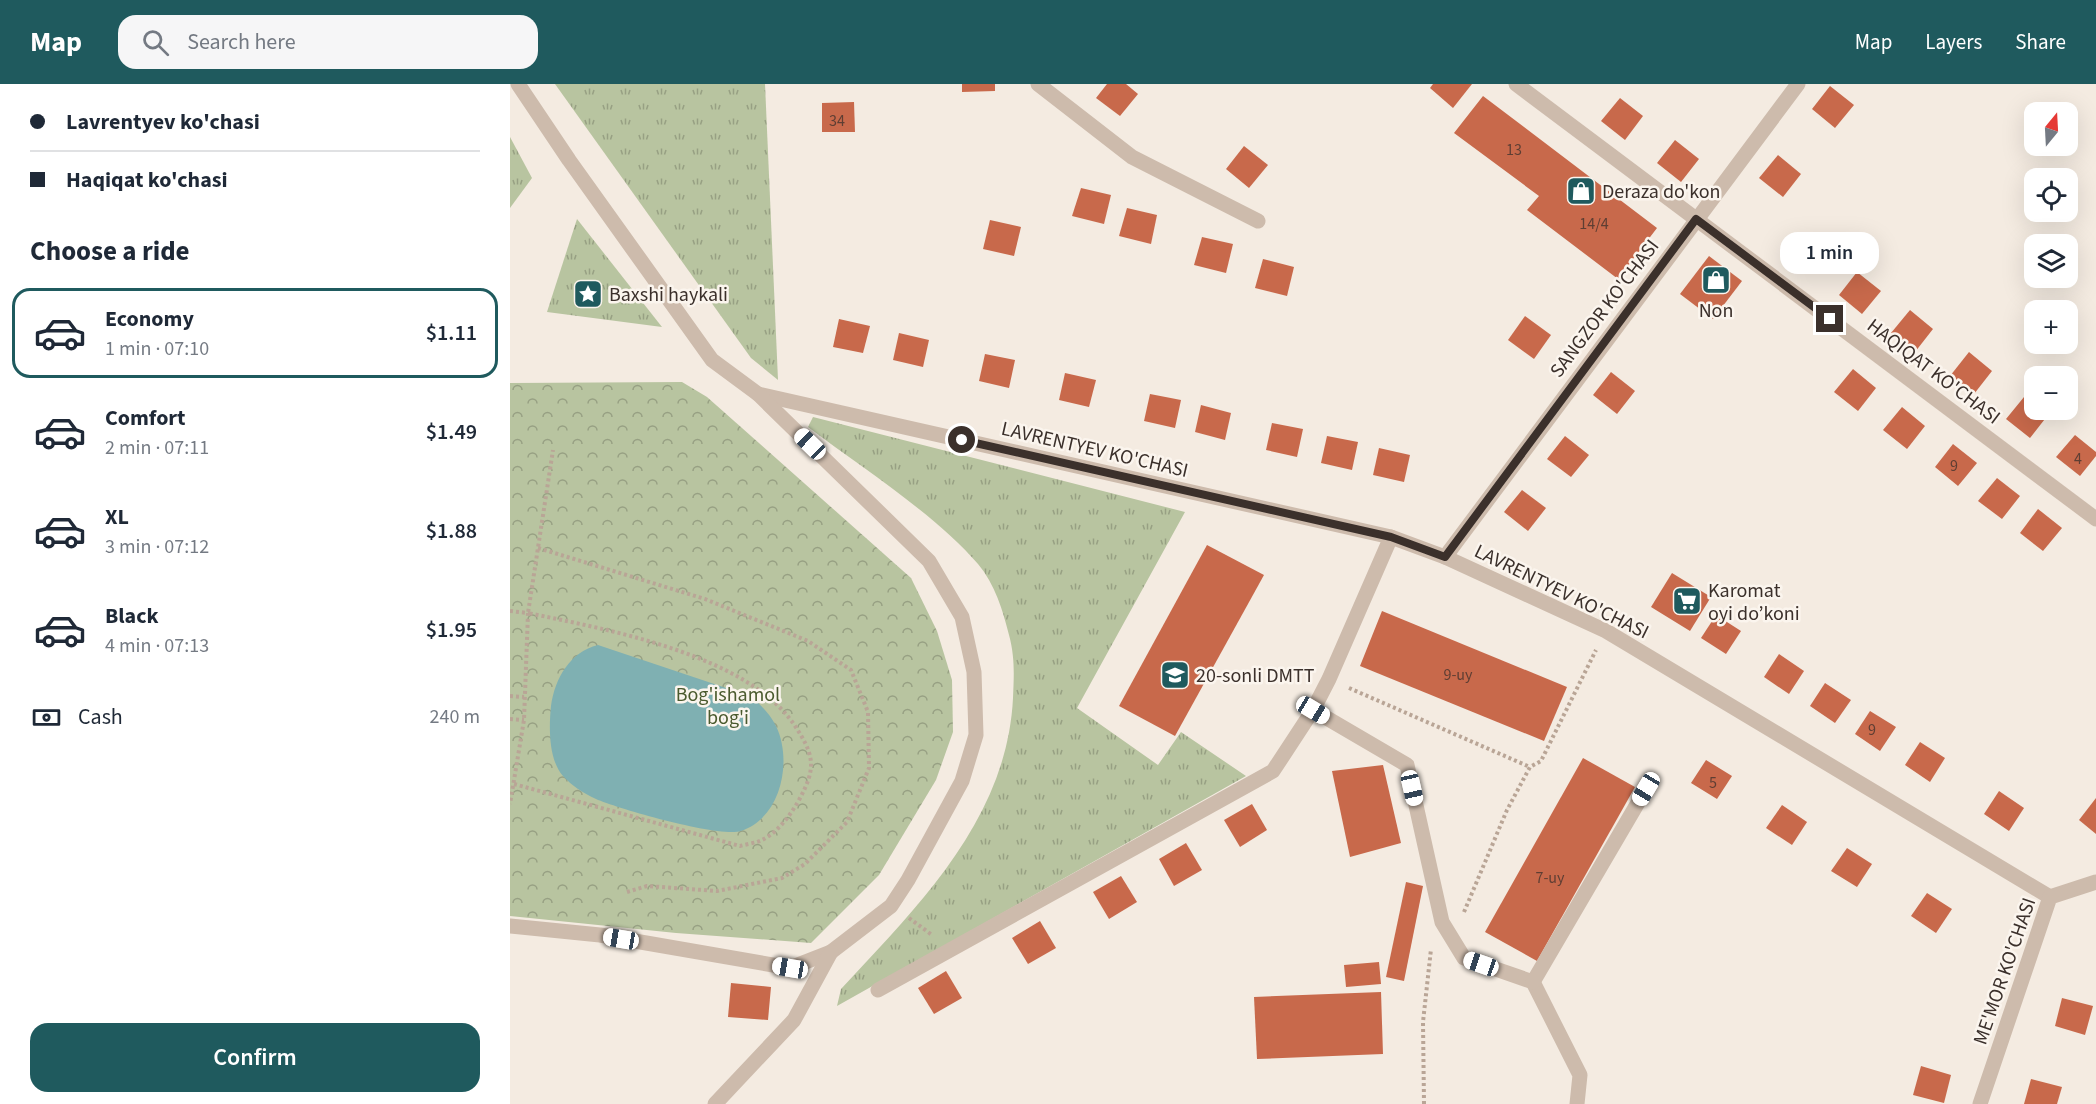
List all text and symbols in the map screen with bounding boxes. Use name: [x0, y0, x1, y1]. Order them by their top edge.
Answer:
search box: [118, 15, 538, 69]
text: Map: [30, 22, 82, 62]
icon: search: [139, 26, 172, 59]
text: Search here: [187, 26, 296, 58]
text: Map: [1855, 27, 1892, 57]
text: Layers: [1925, 27, 1982, 57]
text: Share: [2015, 27, 2066, 57]
north arrow: [2024, 102, 2078, 156]
map controls: [2024, 102, 2078, 420]
text: Lavrentyev ko'chasi: [66, 106, 260, 138]
house number: 34: [829, 110, 845, 132]
house number: 13: [1506, 139, 1522, 161]
text: Haqiqat ko'chasi: [66, 164, 228, 196]
button: locate: [2024, 168, 2078, 222]
shop icon: Deraza do'kon: [1565, 175, 1597, 207]
place label: Deraza do'kon: [1602, 178, 1721, 206]
house number: 14/4: [1579, 213, 1609, 235]
text: Choose a ride: [30, 232, 190, 271]
callout: 1 min: [1780, 232, 1880, 274]
street label: SANGZOR KO'CHASI: [1543, 234, 1666, 384]
button: layers: [2024, 234, 2078, 288]
text: 1 min: [1806, 239, 1853, 267]
shop icon: Non: [1700, 264, 1732, 296]
place icon: Baxshi haykali: [572, 278, 604, 310]
place label: Baxshi haykali: [609, 281, 728, 309]
place label: Non: [1699, 297, 1733, 325]
button: +: [2024, 300, 2078, 354]
text: Economy: [105, 303, 194, 335]
route end: [1816, 305, 1843, 332]
icon: car: [33, 306, 87, 360]
street label: HAQIQAT KO'CHASI: [1861, 312, 2006, 431]
text: $1.11: [426, 317, 477, 349]
text: 1 min · 07:10: [105, 335, 209, 363]
button: −: [2024, 366, 2078, 420]
text: Comfort: [105, 402, 186, 434]
icon: car: [33, 405, 87, 459]
street label: LAVRENTYEV KO'CHASI: [999, 415, 1191, 485]
text: $1.49: [426, 416, 477, 448]
car: [791, 425, 829, 463]
route start: [948, 426, 975, 453]
text: 2 min · 07:11: [105, 434, 209, 462]
house number: 4: [2074, 448, 2082, 470]
house number: 9: [1950, 455, 1958, 477]
text: XL: [105, 501, 129, 533]
icon: car: [33, 504, 87, 558]
text: $1.88: [426, 515, 477, 547]
text: 3 min · 07:12: [105, 533, 209, 561]
street label: LAVRENTYEV KO'CHASI: [1470, 537, 1654, 646]
place label: Karomat oyi do’koni: [1708, 577, 1800, 628]
supermarket icon: Karomat oyi do’koni: [1671, 585, 1703, 617]
text: Black: [105, 600, 159, 632]
icon: car: [33, 603, 87, 657]
text: $1.95: [426, 614, 477, 646]
text: 4 min · 07:13: [105, 632, 209, 660]
school or university icon: 20-sonli DMTT: [1159, 659, 1191, 691]
place label: 20-sonli DMTT: [1196, 662, 1315, 690]
house number: 9-uy: [1443, 664, 1473, 686]
park label: Bog'ishamol bog'i: [676, 681, 780, 732]
car: [1293, 693, 1333, 727]
icon: cash: [30, 701, 63, 734]
text: Cash: [78, 701, 123, 733]
text: 240 m: [430, 703, 480, 731]
house number: 9: [1868, 719, 1876, 741]
car: [1399, 768, 1425, 808]
car: [1629, 769, 1663, 809]
house number: 5: [1709, 772, 1717, 794]
house number: 7-uy: [1535, 867, 1565, 889]
street label: ME'MOR KO'CHASI: [1967, 894, 2043, 1049]
car: [602, 927, 640, 951]
car: [1461, 950, 1501, 978]
car: [771, 956, 809, 980]
button: Confirm: [30, 1023, 480, 1092]

